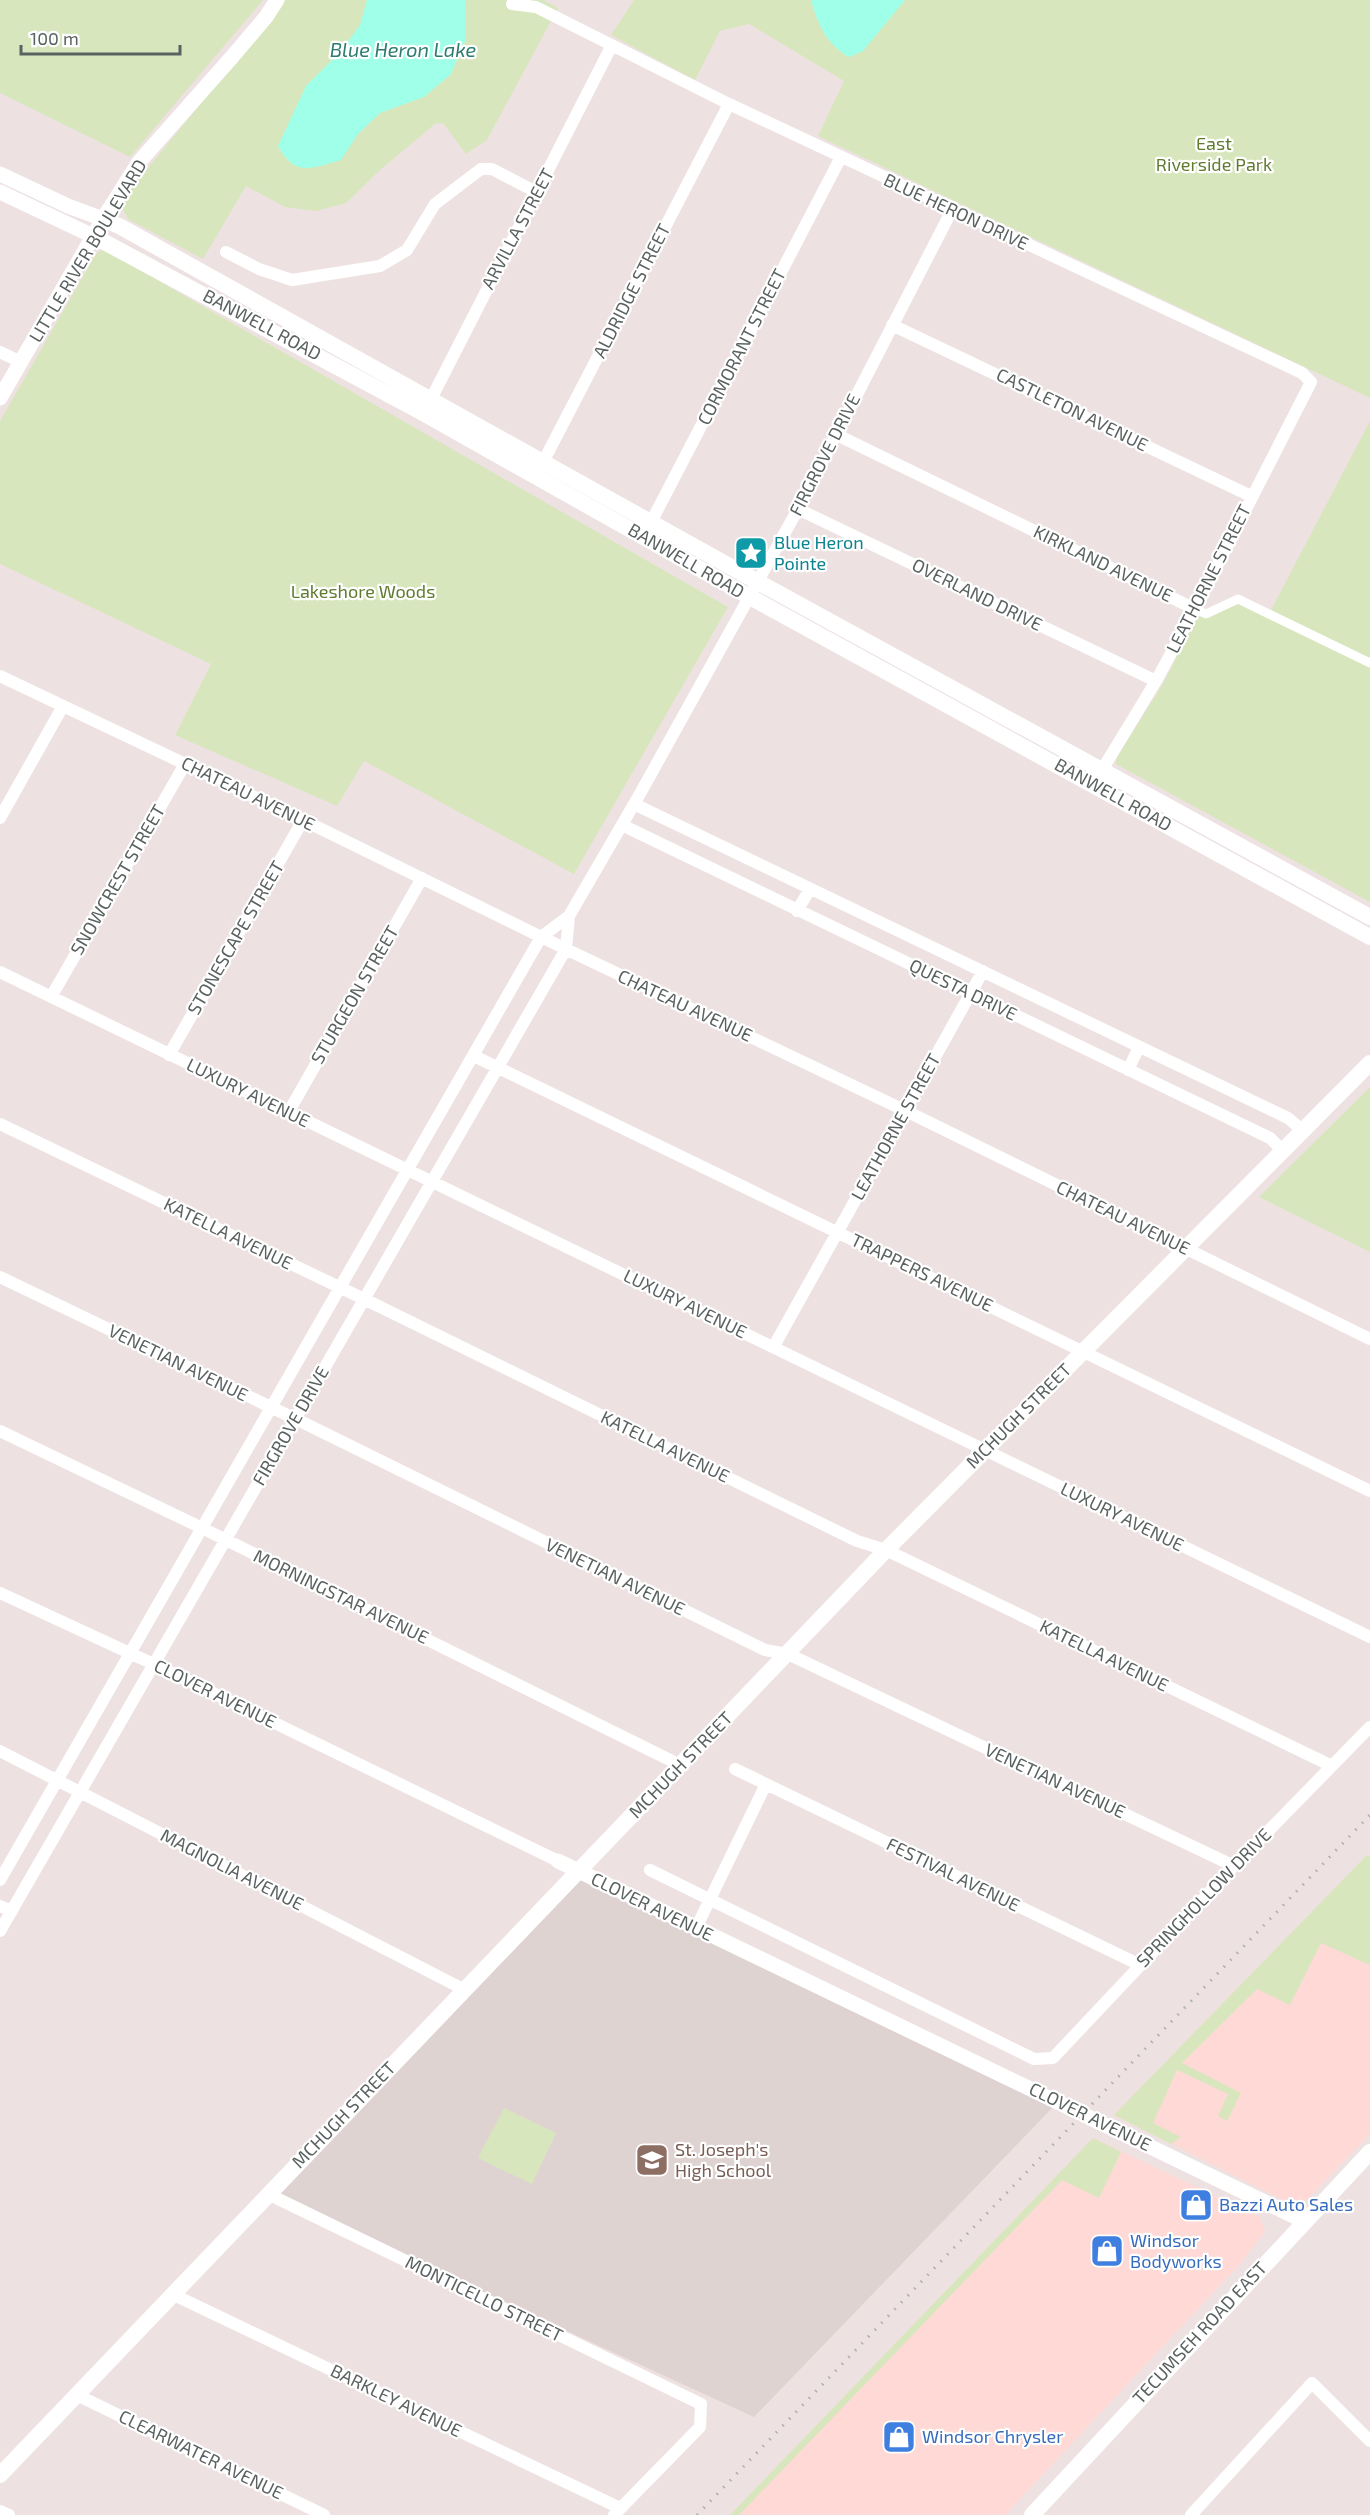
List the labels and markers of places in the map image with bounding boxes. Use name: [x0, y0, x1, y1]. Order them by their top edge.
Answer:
place label: Blue Heron Pointe: [774, 531, 864, 574]
place icon: Blue Heron Pointe: [733, 535, 769, 571]
place label: St. Joseph's High School: [675, 2138, 772, 2181]
school or university icon: St. Joseph's High School: [634, 2142, 670, 2178]
shop icon: Bazzi Auto Sales: [1178, 2187, 1214, 2223]
place label: Bazzi Auto Sales: [1219, 2193, 1353, 2215]
place label: Windsor Bodyworks: [1130, 2229, 1222, 2272]
shop icon: Windsor Bodyworks: [1089, 2233, 1125, 2269]
shop icon: Windsor Chrysler: [881, 2419, 917, 2455]
place label: Windsor Chrysler: [922, 2425, 1063, 2447]

